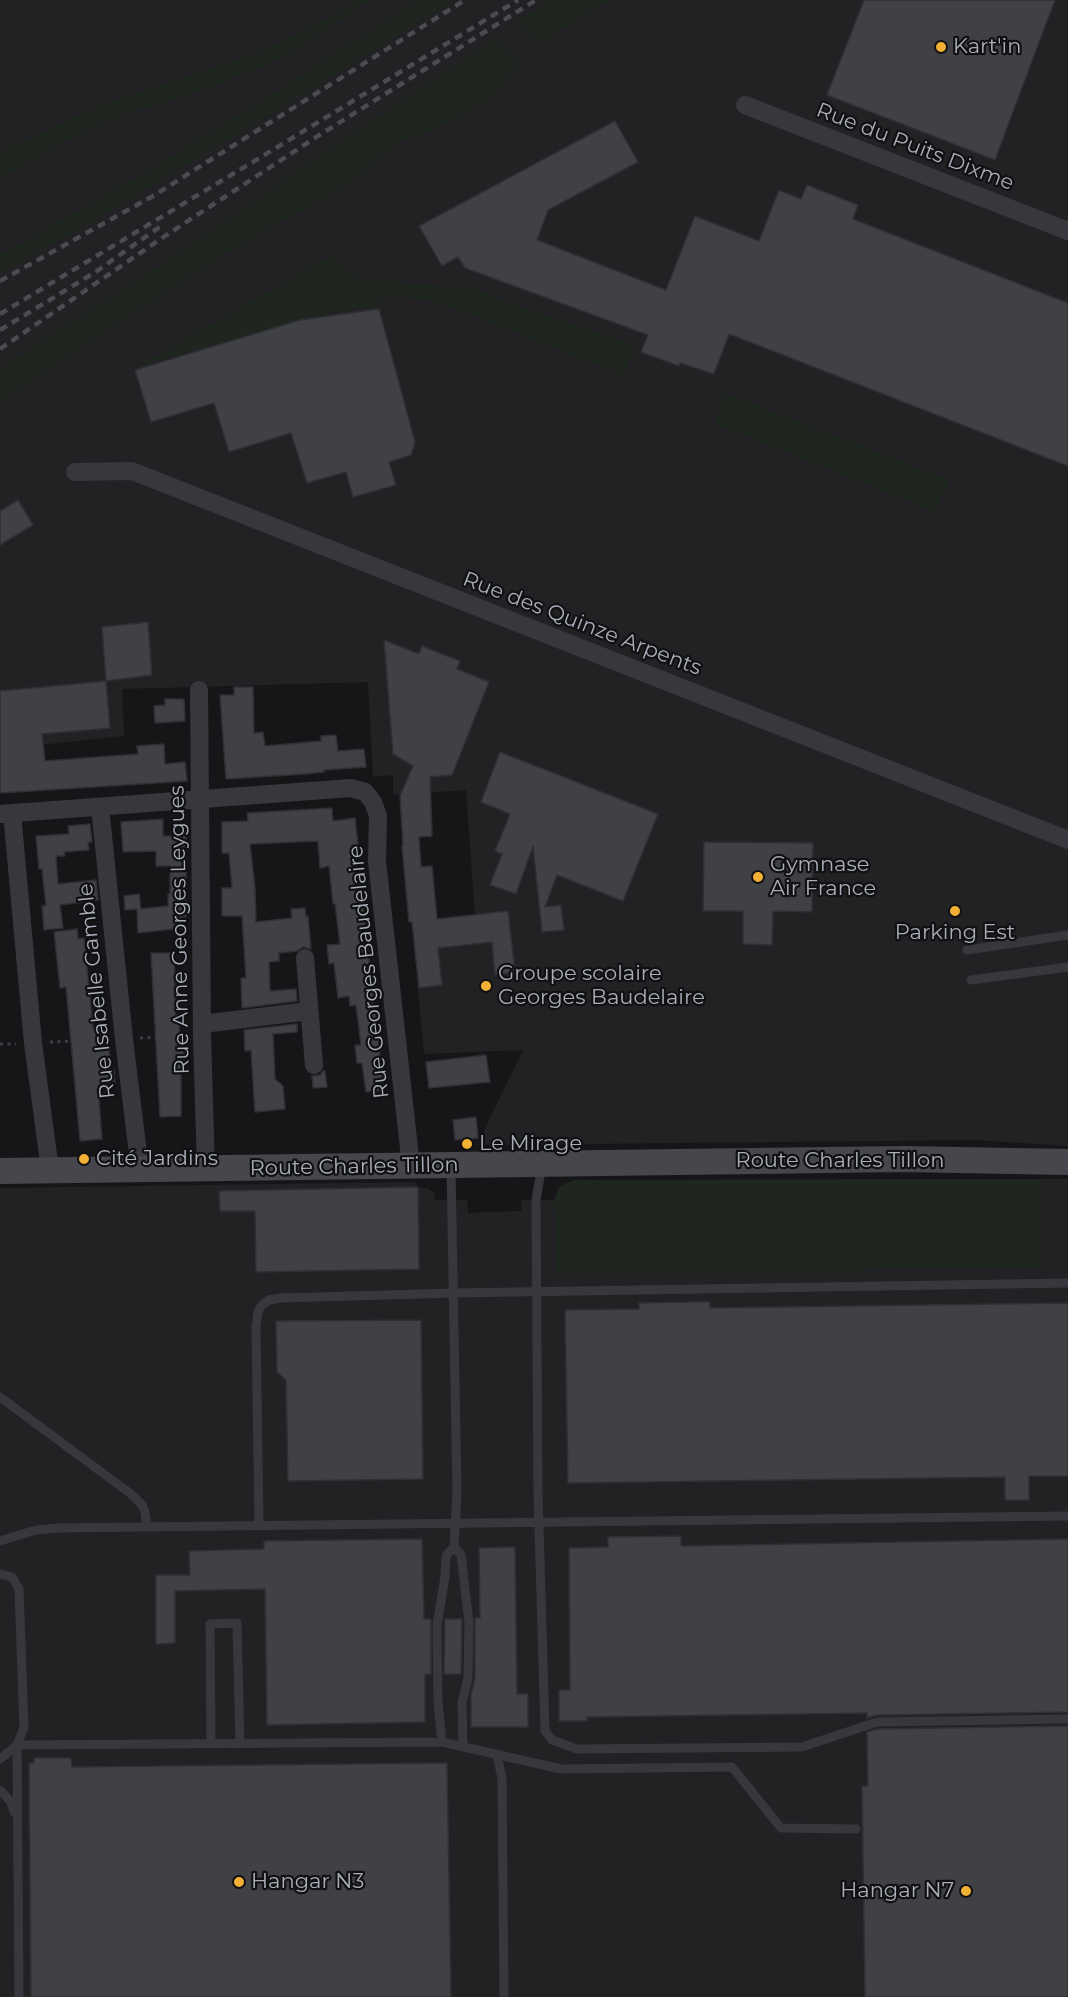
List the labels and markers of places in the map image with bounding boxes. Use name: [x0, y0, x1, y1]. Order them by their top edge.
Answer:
place label: Kart'in: [953, 34, 1021, 60]
marker: Kart'in: [934, 40, 948, 54]
place label: Gymnase Air France: [770, 852, 876, 902]
marker: Gymnase Air France: [751, 870, 765, 884]
marker: Parking Est: [948, 904, 962, 918]
place label: Parking Est: [895, 920, 1015, 946]
place label: Groupe scolaire Georges Baudelaire: [498, 961, 705, 1011]
marker: Groupe scolaire Georges Baudelaire: [479, 979, 493, 993]
place label: Le Mirage: [479, 1131, 582, 1157]
marker: Le Mirage: [460, 1137, 474, 1151]
place label: Cité Jardins: [96, 1146, 218, 1172]
marker: Cité Jardins: [77, 1152, 91, 1166]
place label: Hangar N3: [251, 1869, 364, 1895]
marker: Hangar N3: [232, 1875, 246, 1889]
place label: Hangar N7: [840, 1878, 954, 1904]
marker: Hangar N7: [959, 1884, 973, 1898]

